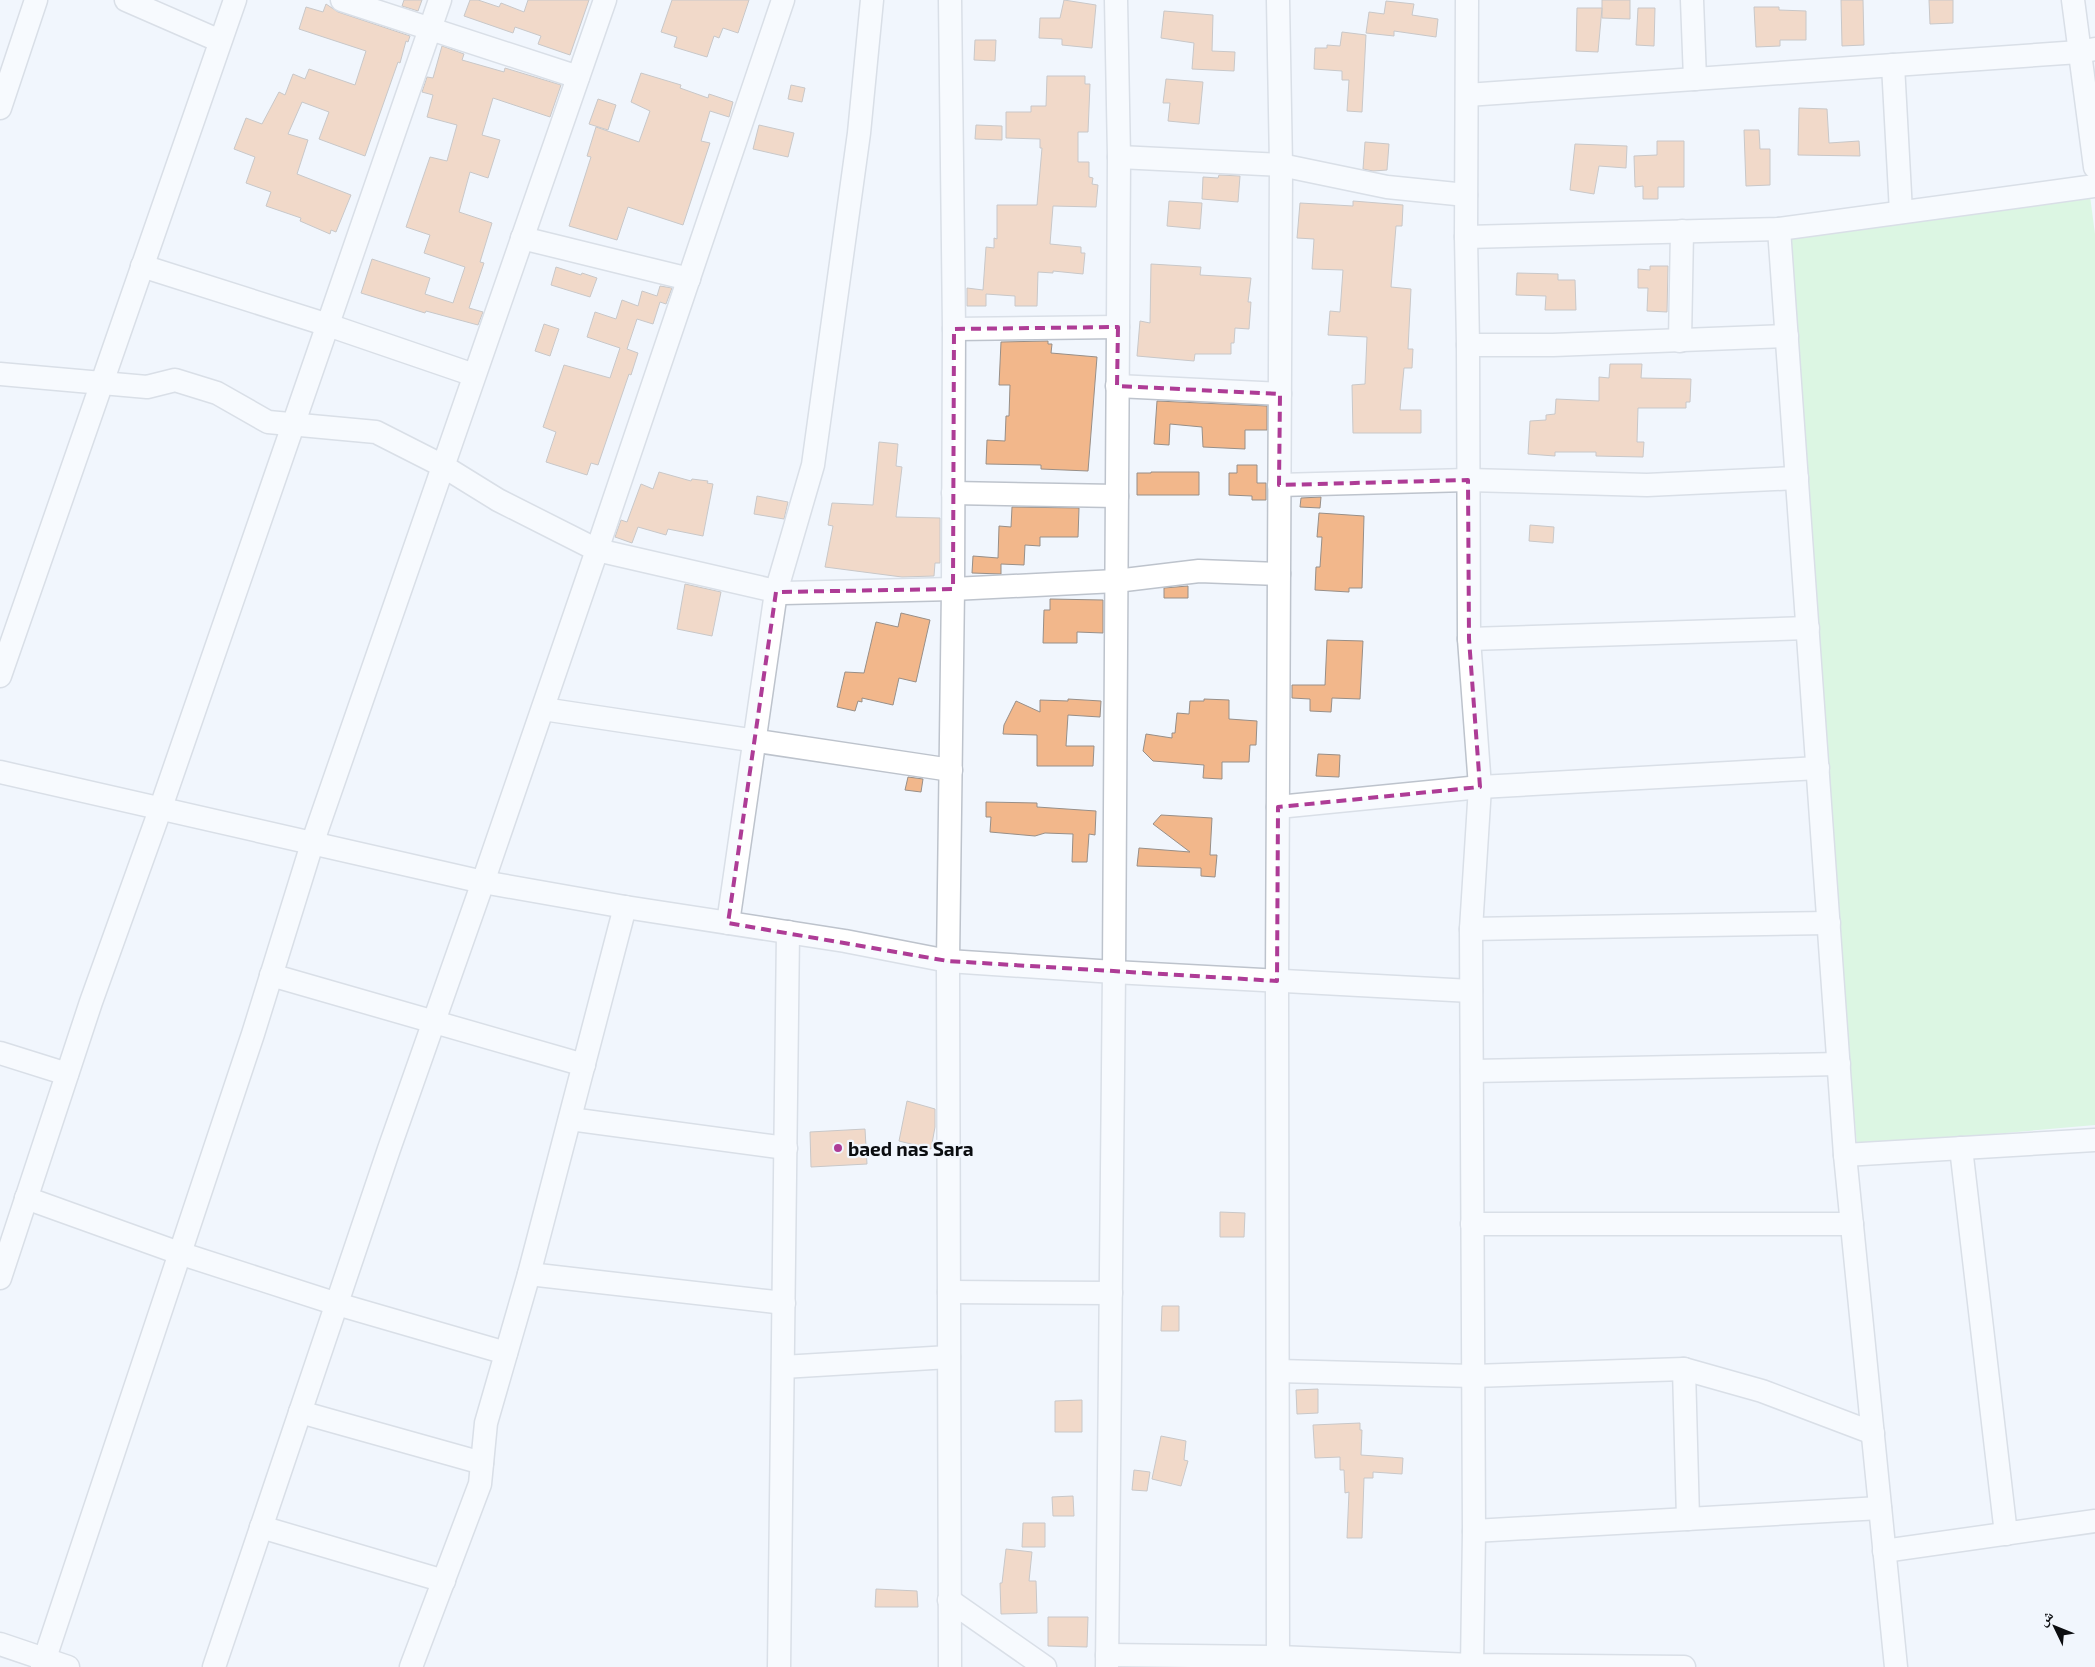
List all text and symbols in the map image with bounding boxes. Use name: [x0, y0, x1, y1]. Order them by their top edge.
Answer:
place label: baed nas Sara: [848, 1137, 974, 1160]
marker: baed nas Sara: [832, 1142, 844, 1154]
north arrow: [2030, 1602, 2080, 1652]
text: ش: [2034, 1606, 2057, 1630]

